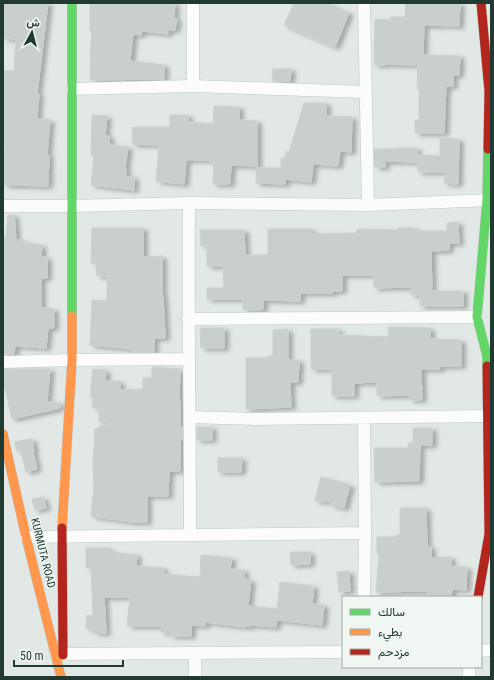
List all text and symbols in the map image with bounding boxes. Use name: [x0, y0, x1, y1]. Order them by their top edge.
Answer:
north arrow: [12, 12, 52, 52]
text: ش: [26, 15, 41, 30]
street label: KURMUTA ROAD: [28, 517, 58, 589]
legend: [342, 596, 482, 668]
text: سالك: [378, 605, 405, 619]
text: بطيء: [378, 625, 402, 642]
scale bar: [14, 642, 123, 668]
text: مزدحم: [378, 645, 409, 660]
text: 50 m: [20, 649, 44, 663]

